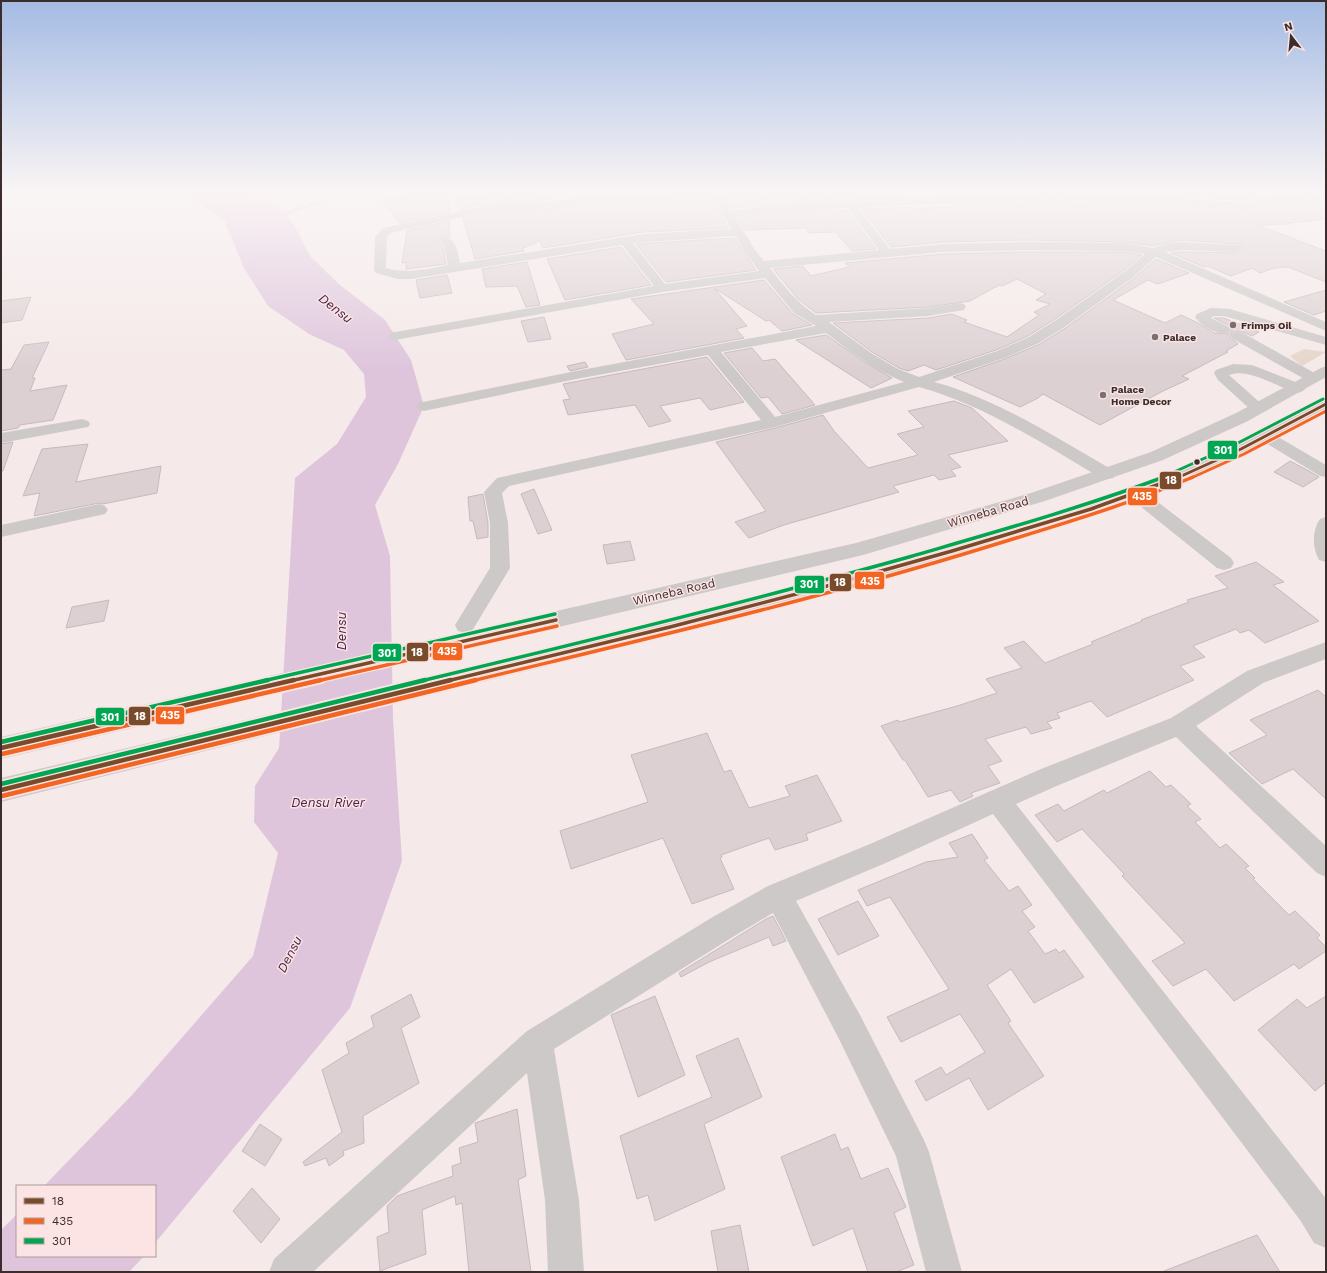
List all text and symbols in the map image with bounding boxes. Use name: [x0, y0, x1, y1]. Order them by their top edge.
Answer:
north arrow: [1271, 16, 1311, 56]
text: N: [1283, 19, 1294, 34]
water label: Densu: [316, 291, 356, 326]
marker: Frimps Oil: [1228, 320, 1238, 330]
place label: Frimps Oil: [1241, 320, 1292, 331]
marker: Palace: [1150, 332, 1160, 342]
place label: Palace: [1163, 332, 1196, 343]
place label: Palace Home Decor: [1111, 384, 1172, 407]
marker: Palace Home Decor: [1098, 390, 1108, 400]
line badge: 301: [1207, 440, 1238, 460]
text: 301: [1214, 444, 1232, 457]
unlabelled marker: [1192, 457, 1202, 467]
line badge: 18: [1159, 471, 1182, 490]
text: 18: [1165, 474, 1177, 487]
line badge: 435: [1127, 487, 1158, 506]
text: 435: [1132, 490, 1152, 503]
street label: Winneba Road: [946, 494, 1030, 530]
line badge: 435: [854, 571, 885, 590]
line badge: 18: [829, 573, 852, 592]
line badge: 301: [794, 575, 825, 594]
text: 435: [860, 575, 880, 588]
street label: Winneba Road: [632, 576, 716, 608]
text: 18: [834, 576, 846, 589]
text: 301: [800, 578, 818, 591]
water label: Densu: [334, 611, 349, 650]
line badge: 18: [406, 642, 429, 662]
line badge: 435: [432, 642, 463, 661]
line badge: 301: [372, 643, 402, 662]
text: 435: [437, 645, 457, 658]
text: 18: [411, 646, 423, 659]
text: 301: [378, 647, 396, 660]
line badge: 18: [128, 706, 151, 726]
line badge: 435: [155, 706, 185, 725]
line badge: 301: [95, 707, 125, 726]
text: 435: [160, 709, 180, 722]
text: 18: [134, 710, 146, 723]
text: 301: [101, 711, 119, 724]
water label: Densu River: [291, 795, 366, 810]
water label: Densu: [274, 933, 305, 975]
legend: [16, 1185, 156, 1257]
text: 18: [52, 1194, 64, 1208]
text: 435: [52, 1214, 73, 1228]
text: 301: [52, 1234, 71, 1248]

